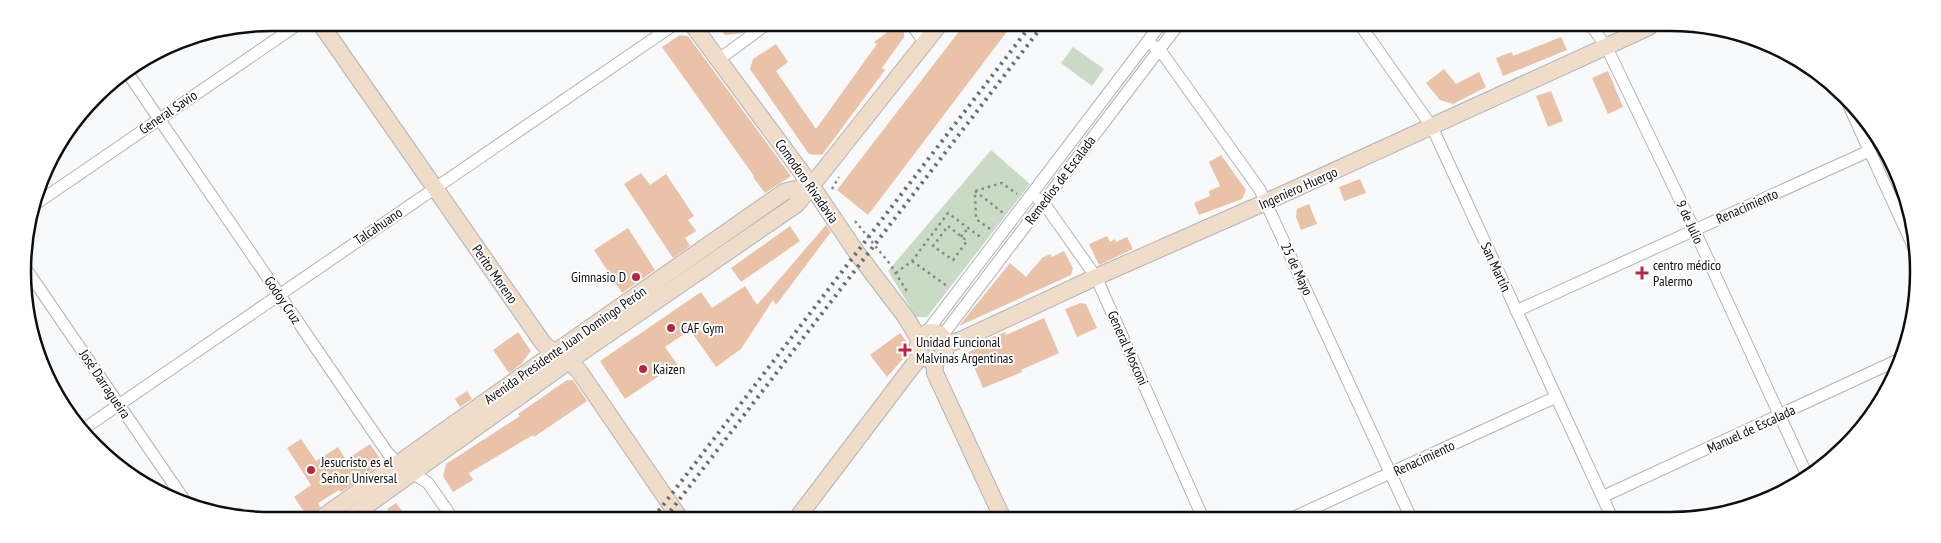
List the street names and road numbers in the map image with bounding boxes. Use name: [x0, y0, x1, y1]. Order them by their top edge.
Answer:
street label: General Savio: [135, 86, 201, 138]
street label: Remedios de Escalada: [1021, 132, 1099, 228]
street label: Comodoro Rivadavia: [771, 135, 843, 227]
street label: Ingeniero Huergo: [1256, 163, 1340, 213]
street label: Renacimiento: [1713, 184, 1781, 228]
street label: 9 de Julio: [1672, 197, 1708, 247]
street label: Talcahuano: [350, 203, 406, 249]
street label: San Martín: [1477, 239, 1515, 295]
street label: 25 de Mayo: [1277, 240, 1317, 298]
street label: Perito Moreno: [468, 241, 522, 307]
street label: Godoy Cruz: [260, 273, 306, 327]
street label: Avenida Presidente Juan Domingo Perón: [481, 282, 649, 408]
street label: General Mosconi: [1104, 308, 1152, 388]
street label: José Darragueira: [75, 345, 135, 422]
street label: Manuel de Escalada: [1704, 401, 1798, 457]
street label: Renacimiento: [1390, 436, 1458, 480]

